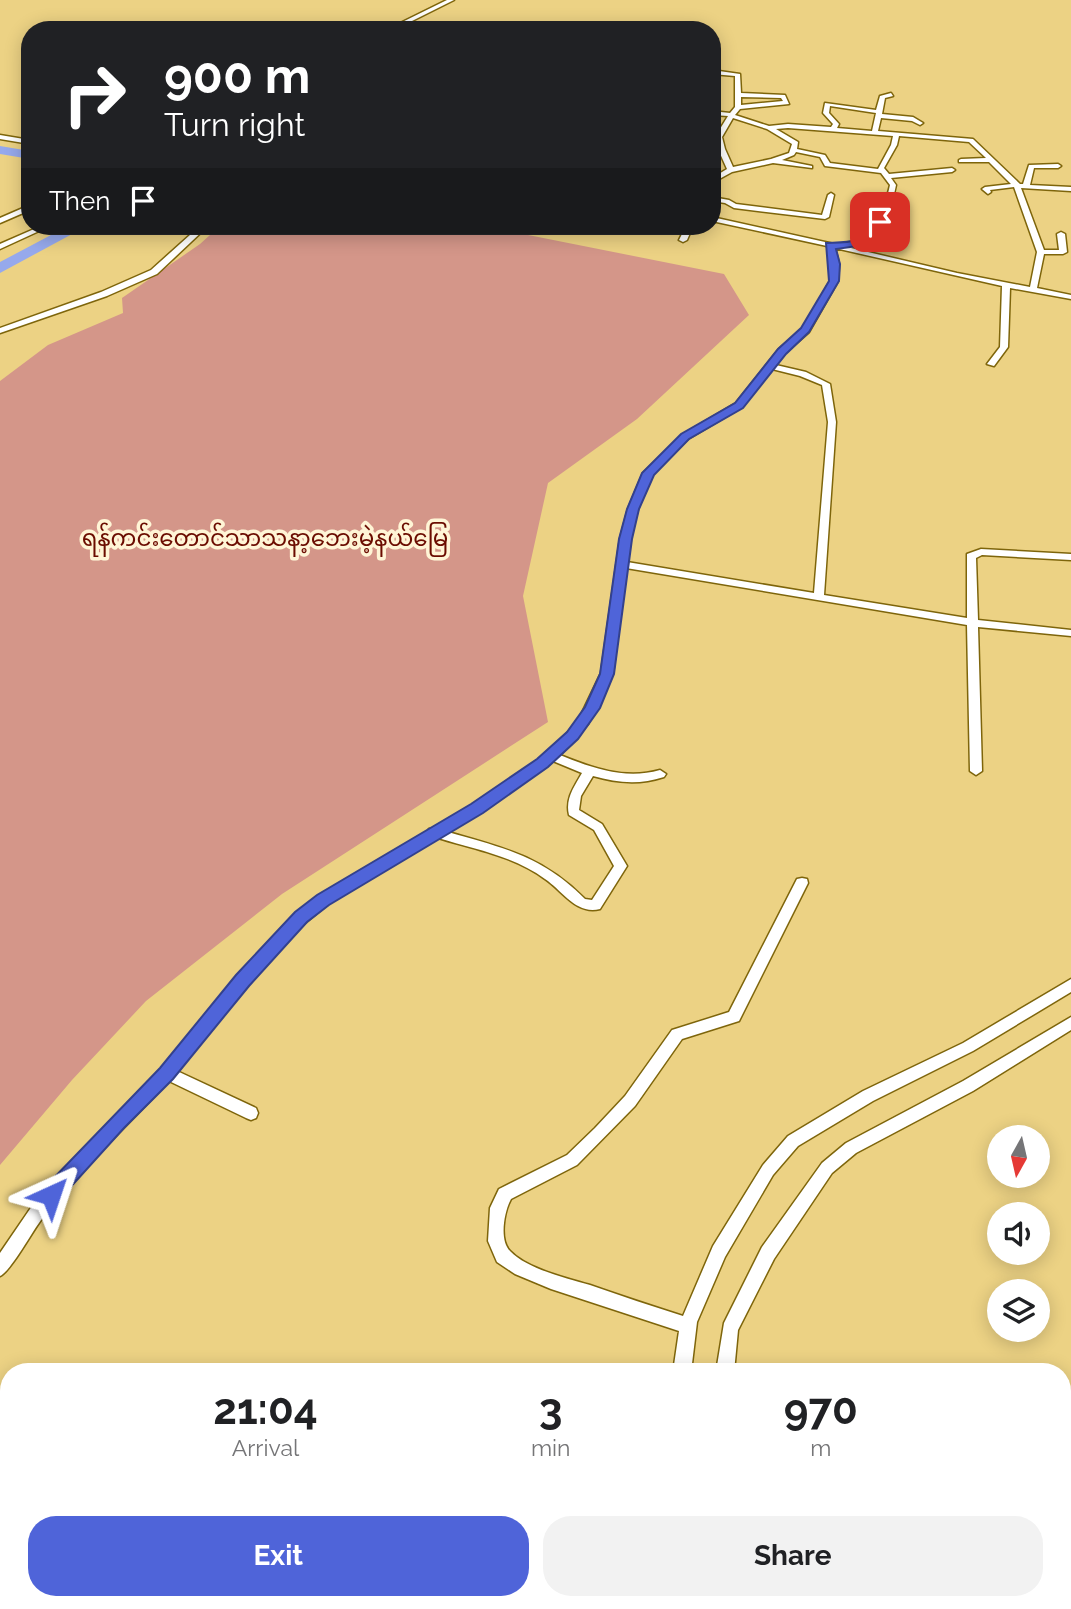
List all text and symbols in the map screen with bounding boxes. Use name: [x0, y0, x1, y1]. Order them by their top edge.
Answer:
text: 900 m: [164, 47, 310, 104]
icon: right: [49, 49, 140, 140]
text: Turn right: [164, 106, 305, 143]
icon: arrive: [124, 182, 162, 220]
text: Then: [49, 186, 110, 216]
pin: [850, 192, 910, 252]
icon: arrive: [861, 203, 899, 241]
park label: ရန်ကင်းတောင်သာသနာ့ဘေးမဲ့နယ်မြေ: [82, 522, 448, 557]
north arrow: [987, 1125, 1050, 1188]
map controls: [987, 1125, 1050, 1342]
position arrow: [14, 1158, 88, 1232]
button: sound: [987, 1202, 1050, 1265]
button: layers: [987, 1279, 1050, 1342]
text: 21:04: [213, 1385, 318, 1434]
text: 3: [539, 1385, 562, 1434]
text: 970: [784, 1385, 858, 1434]
text: Arrival: [232, 1434, 299, 1461]
text: min: [531, 1434, 571, 1461]
text: m: [810, 1434, 831, 1461]
button: Exit: [28, 1516, 529, 1596]
button: Share: [543, 1516, 1043, 1596]

